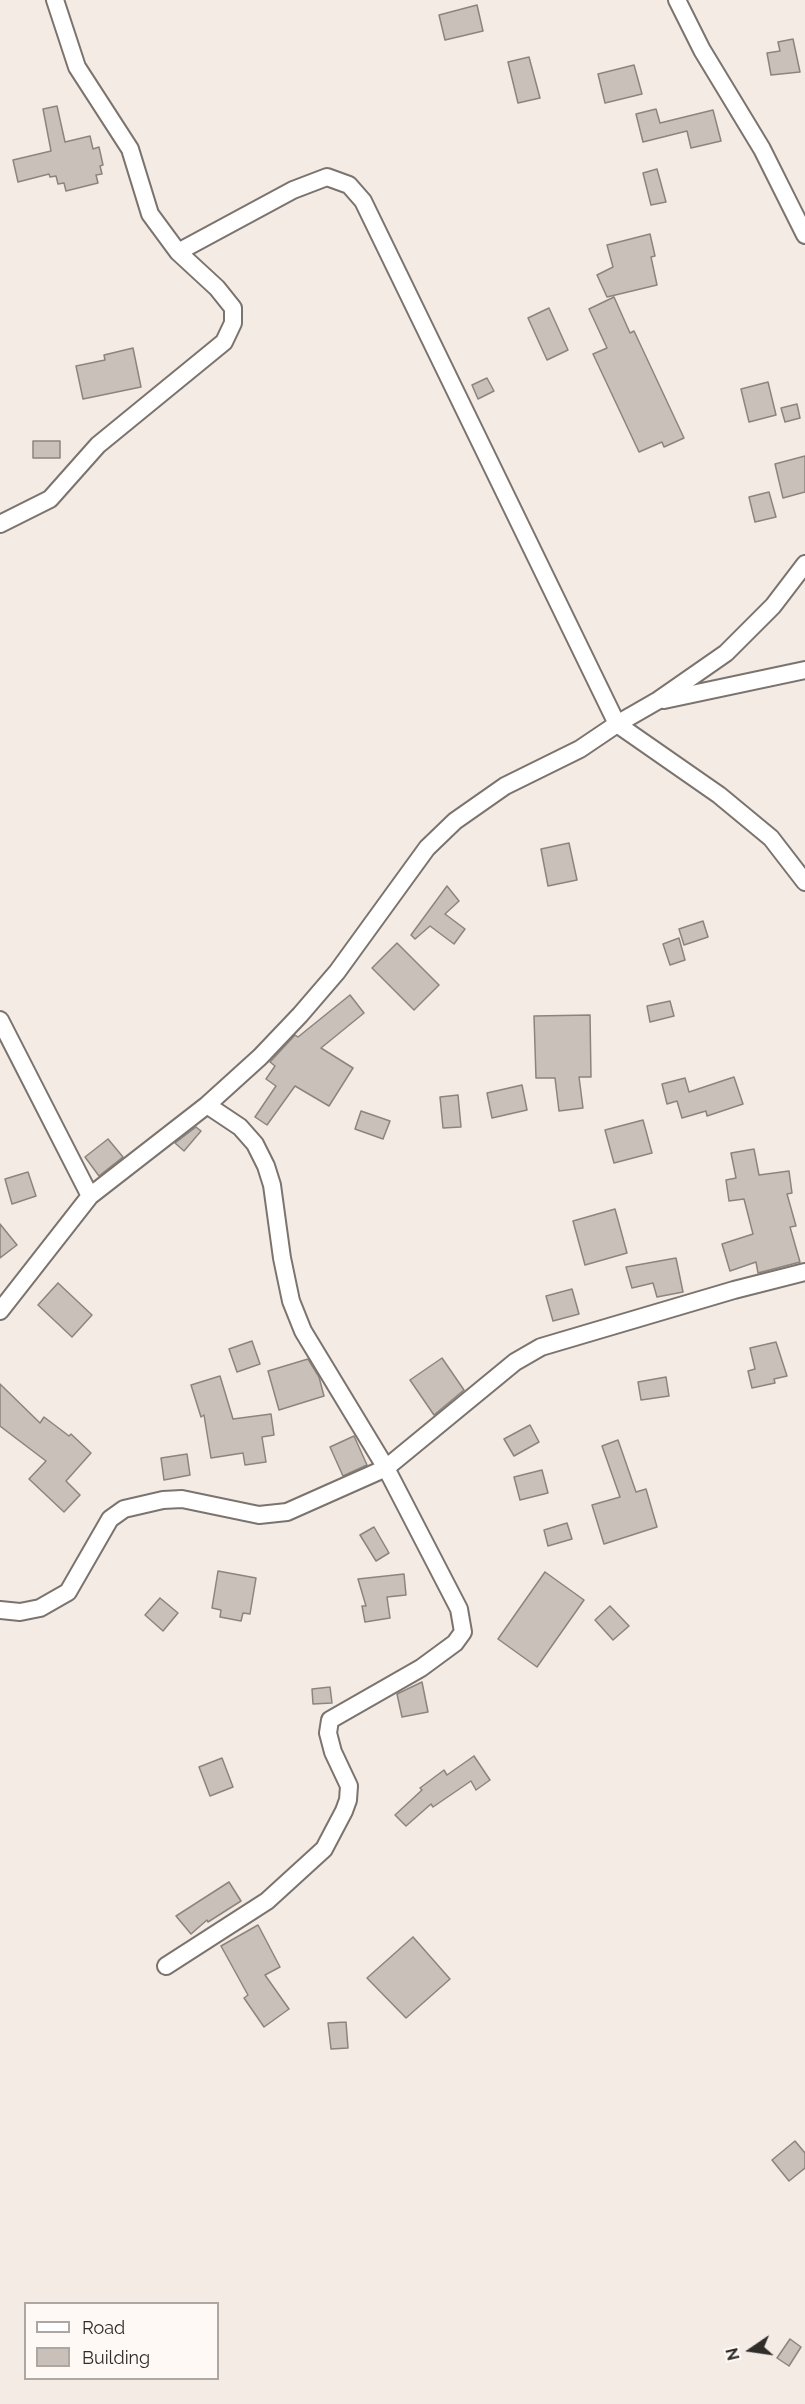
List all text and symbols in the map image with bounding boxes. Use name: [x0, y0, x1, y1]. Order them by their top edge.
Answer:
legend: [24, 2302, 219, 2380]
text: Road: [82, 2317, 125, 2338]
north arrow: [721, 2320, 781, 2380]
text: N: [722, 2346, 744, 2362]
text: Building: [82, 2347, 150, 2368]

